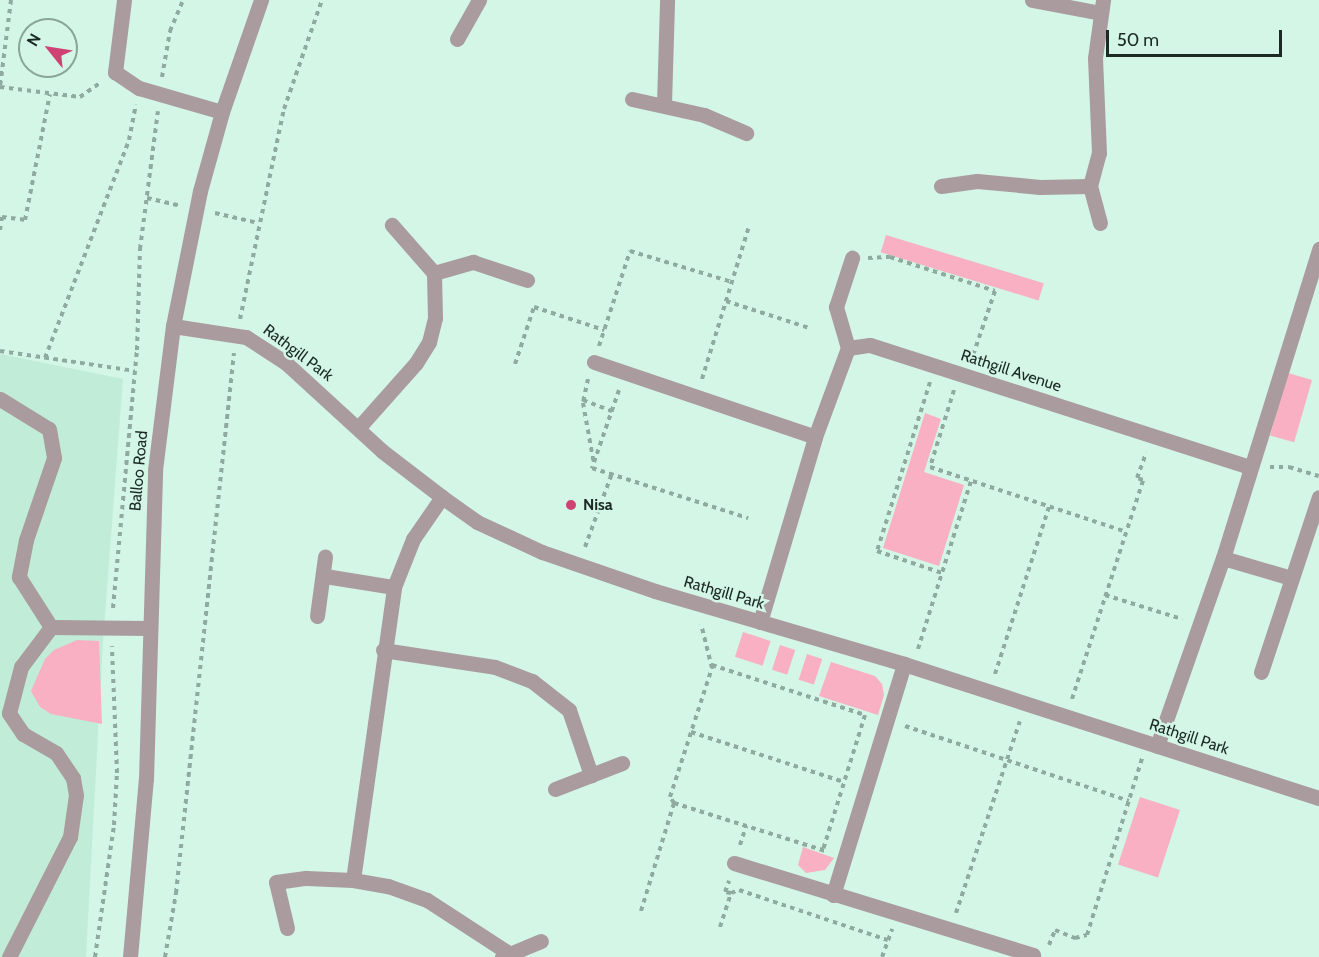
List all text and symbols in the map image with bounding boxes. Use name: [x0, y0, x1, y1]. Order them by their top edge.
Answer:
north arrow: [18, 18, 78, 78]
scale bar: [1109, 18, 1284, 56]
text: 50 m: [1117, 29, 1159, 51]
text: N: [23, 30, 45, 49]
street label: Rathgill Park: [259, 320, 337, 386]
street label: Rathgill Avenue: [958, 346, 1064, 396]
street label: Balloo Road: [126, 430, 152, 512]
place label: Nisa: [583, 495, 613, 515]
marker: Nisa: [564, 498, 578, 512]
street label: Rathgill Park: [682, 572, 766, 614]
street label: Rathgill Park: [1147, 715, 1231, 759]

